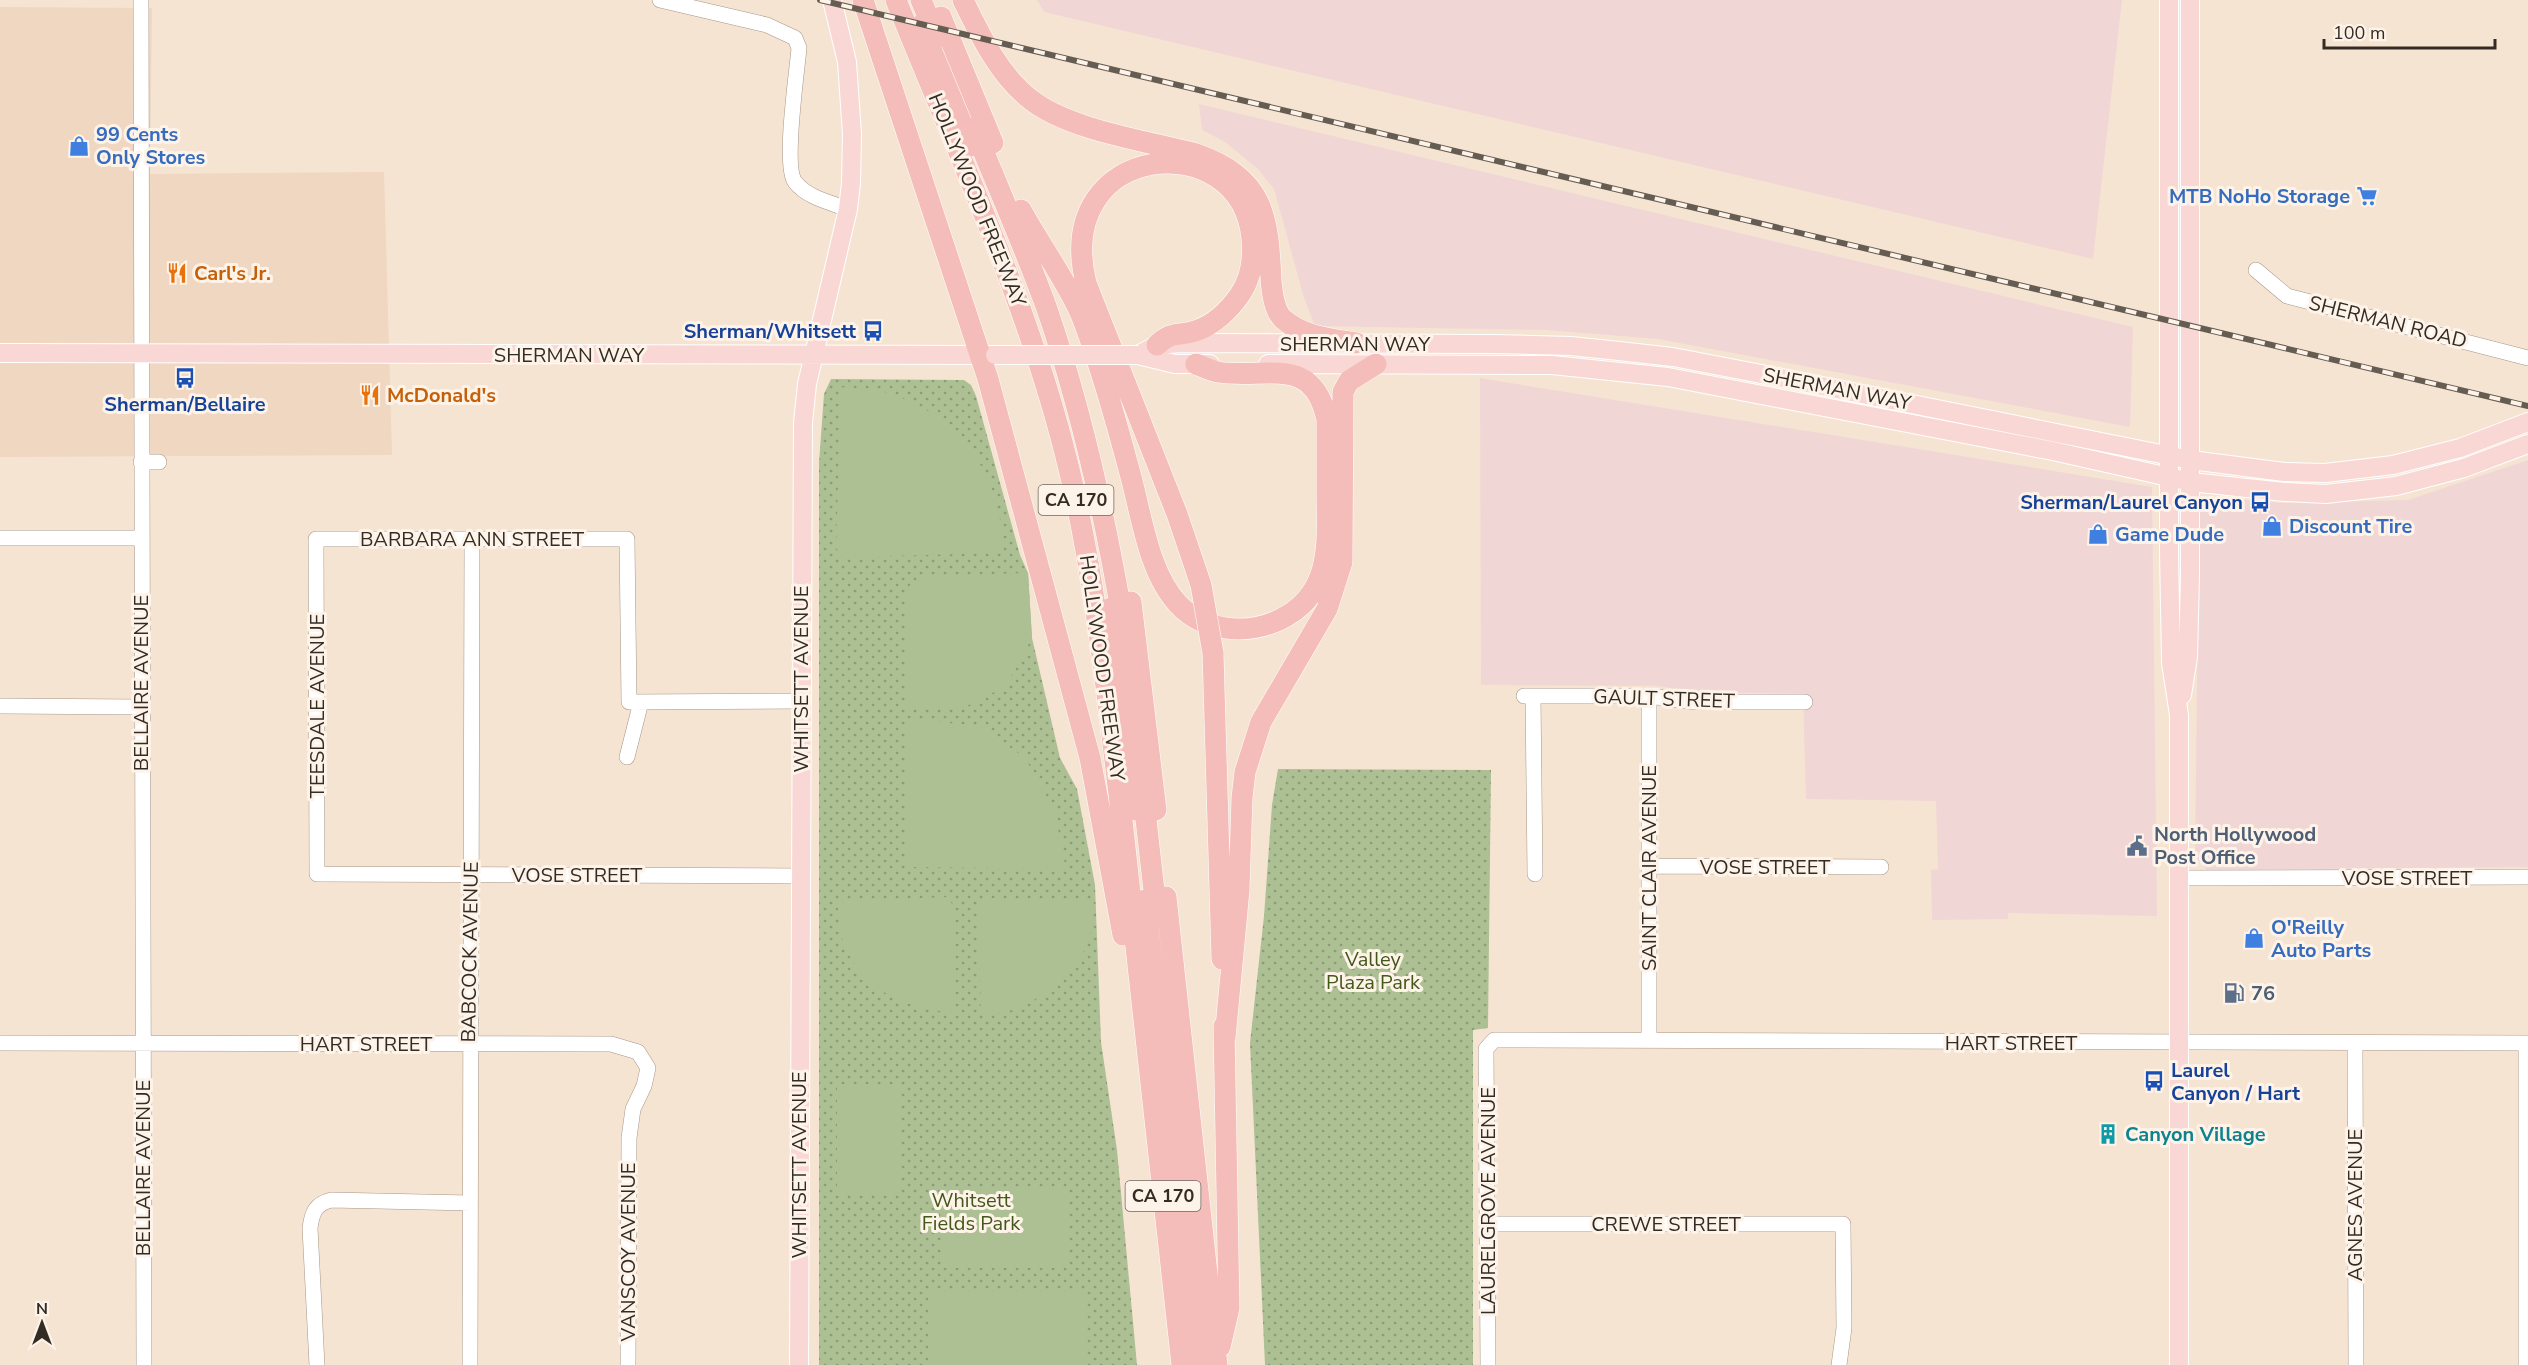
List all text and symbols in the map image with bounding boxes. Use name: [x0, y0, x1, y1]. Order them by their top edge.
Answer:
scale bar: [2324, 12, 2495, 50]
text: 100 m: [2333, 21, 2385, 45]
street label: HOLLYWOOD FREEWAY: [922, 89, 1033, 312]
place label: 99 Cents Only Stores: [96, 121, 206, 171]
shop icon: 99 Cents Only Stores: [67, 134, 91, 158]
place label: MTB NoHo Storage: [2169, 183, 2350, 210]
supermarket icon: MTB NoHo Storage: [2355, 184, 2379, 208]
place label: Carl's Jr.: [194, 260, 271, 287]
restaurant icon: Carl's Jr.: [165, 261, 189, 285]
street label: SHERMAN ROAD: [2306, 289, 2470, 355]
place label: Sherman/Whitsett: [684, 318, 856, 345]
bus stop icon: Sherman/Whitsett: [861, 319, 885, 343]
street label: SHERMAN WAY: [1280, 331, 1431, 358]
street label: SHERMAN WAY: [494, 342, 645, 369]
street label: SHERMAN WAY: [1761, 361, 1914, 417]
bus stop icon: Sherman/Bellaire: [173, 366, 197, 390]
place label: McDonald's: [387, 382, 496, 409]
restaurant icon: McDonald's: [358, 383, 382, 407]
place label: Sherman/Bellaire: [104, 391, 266, 418]
road number: CA 170: [1038, 485, 1114, 515]
place label: Sherman/Laurel Canyon: [2020, 489, 2243, 516]
bus stop icon: Sherman/Laurel Canyon: [2248, 490, 2272, 514]
place label: Discount Tire: [2289, 513, 2412, 540]
shop icon: Discount Tire: [2260, 514, 2284, 538]
place label: Game Dude: [2115, 521, 2224, 548]
shop icon: Game Dude: [2086, 522, 2110, 546]
street label: BARBARA ANN STREET: [360, 526, 584, 553]
street label: HOLLYWOOD FREEWAY: [1073, 553, 1131, 784]
street label: WHITSETT AVENUE: [788, 585, 815, 773]
street label: BELLAIRE AVENUE: [128, 595, 155, 771]
street label: TEESDALE AVENUE: [304, 614, 331, 798]
street label: GAULT STREET: [1593, 683, 1735, 715]
street label: SAINT CLAIR AVENUE: [1636, 765, 1663, 971]
place label: North Hollywood Post Office: [2154, 821, 2316, 871]
public building icon: North Hollywood Post Office: [2125, 834, 2149, 858]
street label: VOSE STREET: [1699, 854, 1830, 881]
street label: BABCOCK AVENUE: [455, 861, 485, 1043]
street label: VOSE STREET: [511, 862, 642, 889]
street label: VOSE STREET: [2341, 865, 2472, 892]
place label: O'Reilly Auto Parts: [2271, 914, 2372, 964]
shop icon: O'Reilly Auto Parts: [2242, 926, 2266, 950]
park label: Valley Plaza Park: [1326, 946, 1421, 996]
place label: 76: [2251, 980, 2275, 1007]
fuel station icon: 76: [2222, 981, 2246, 1005]
street label: HART STREET: [1945, 1030, 2077, 1057]
street label: HART STREET: [300, 1031, 432, 1058]
place label: Laurel Canyon / Hart: [2171, 1057, 2300, 1107]
bus stop icon: Laurel Canyon / Hart: [2142, 1069, 2166, 1093]
street label: WHITSETT AVENUE: [786, 1071, 813, 1259]
street label: BELLAIRE AVENUE: [130, 1080, 157, 1256]
street label: LAURELGROVE AVENUE: [1475, 1087, 1502, 1315]
place label: Canyon Village: [2125, 1121, 2266, 1148]
building icon: Canyon Village: [2096, 1122, 2120, 1146]
street label: AGNES AVENUE: [2342, 1129, 2369, 1281]
street label: VANSCOY AVENUE: [615, 1163, 642, 1342]
road number: CA 170: [1126, 1181, 1200, 1211]
park label: Whitsett Fields Park: [922, 1187, 1021, 1237]
street label: CREWE STREET: [1591, 1211, 1741, 1238]
north arrow: [12, 1293, 72, 1353]
text: N: [36, 1298, 48, 1320]

